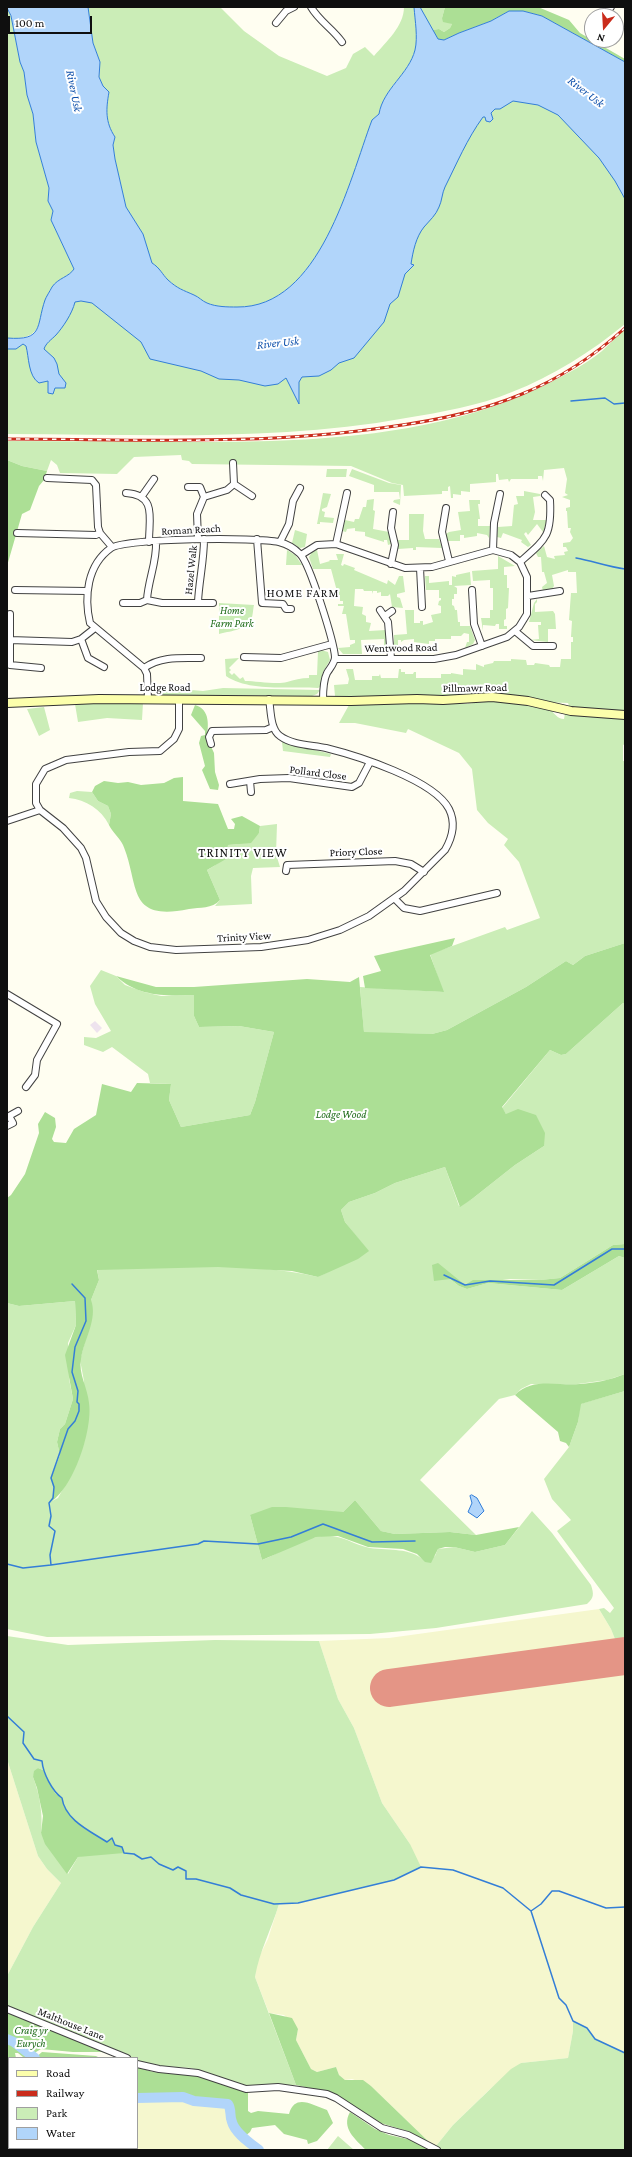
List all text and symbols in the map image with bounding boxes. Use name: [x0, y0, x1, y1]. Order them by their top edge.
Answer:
scale bar: [10, 8, 94, 34]
north arrow: [584, 8, 624, 48]
text: 100 m: [15, 16, 44, 30]
text: N: [595, 32, 606, 45]
water label: River Usk: [63, 69, 85, 113]
water label: River Usk: [565, 73, 607, 111]
water label: River Usk: [256, 334, 300, 352]
street label: Roman Reach: [161, 522, 221, 538]
street label: Hazel Walk: [182, 545, 200, 595]
district label: HOME FARM: [267, 586, 339, 600]
park label: Home Farm Park: [210, 604, 254, 630]
street label: Wentwood Road: [364, 641, 438, 655]
street label: Lodge Road: [139, 681, 191, 695]
street label: Pillmawr Road: [443, 681, 507, 695]
street label: Pollard Close: [289, 763, 347, 783]
street label: Priory Close: [329, 844, 383, 860]
district label: TRINITY VIEW: [198, 845, 288, 861]
street label: Trinity View: [217, 929, 271, 945]
park label: Lodge Wood: [316, 1108, 366, 1122]
street label: Malthouse Lane: [36, 2005, 106, 2043]
park label: Craig yr Eurych: [14, 2024, 48, 2050]
legend: [8, 2057, 138, 2149]
text: Road: [46, 2066, 70, 2080]
text: Railway: [46, 2086, 84, 2100]
text: Park: [46, 2106, 67, 2120]
text: Water: [46, 2126, 75, 2140]

